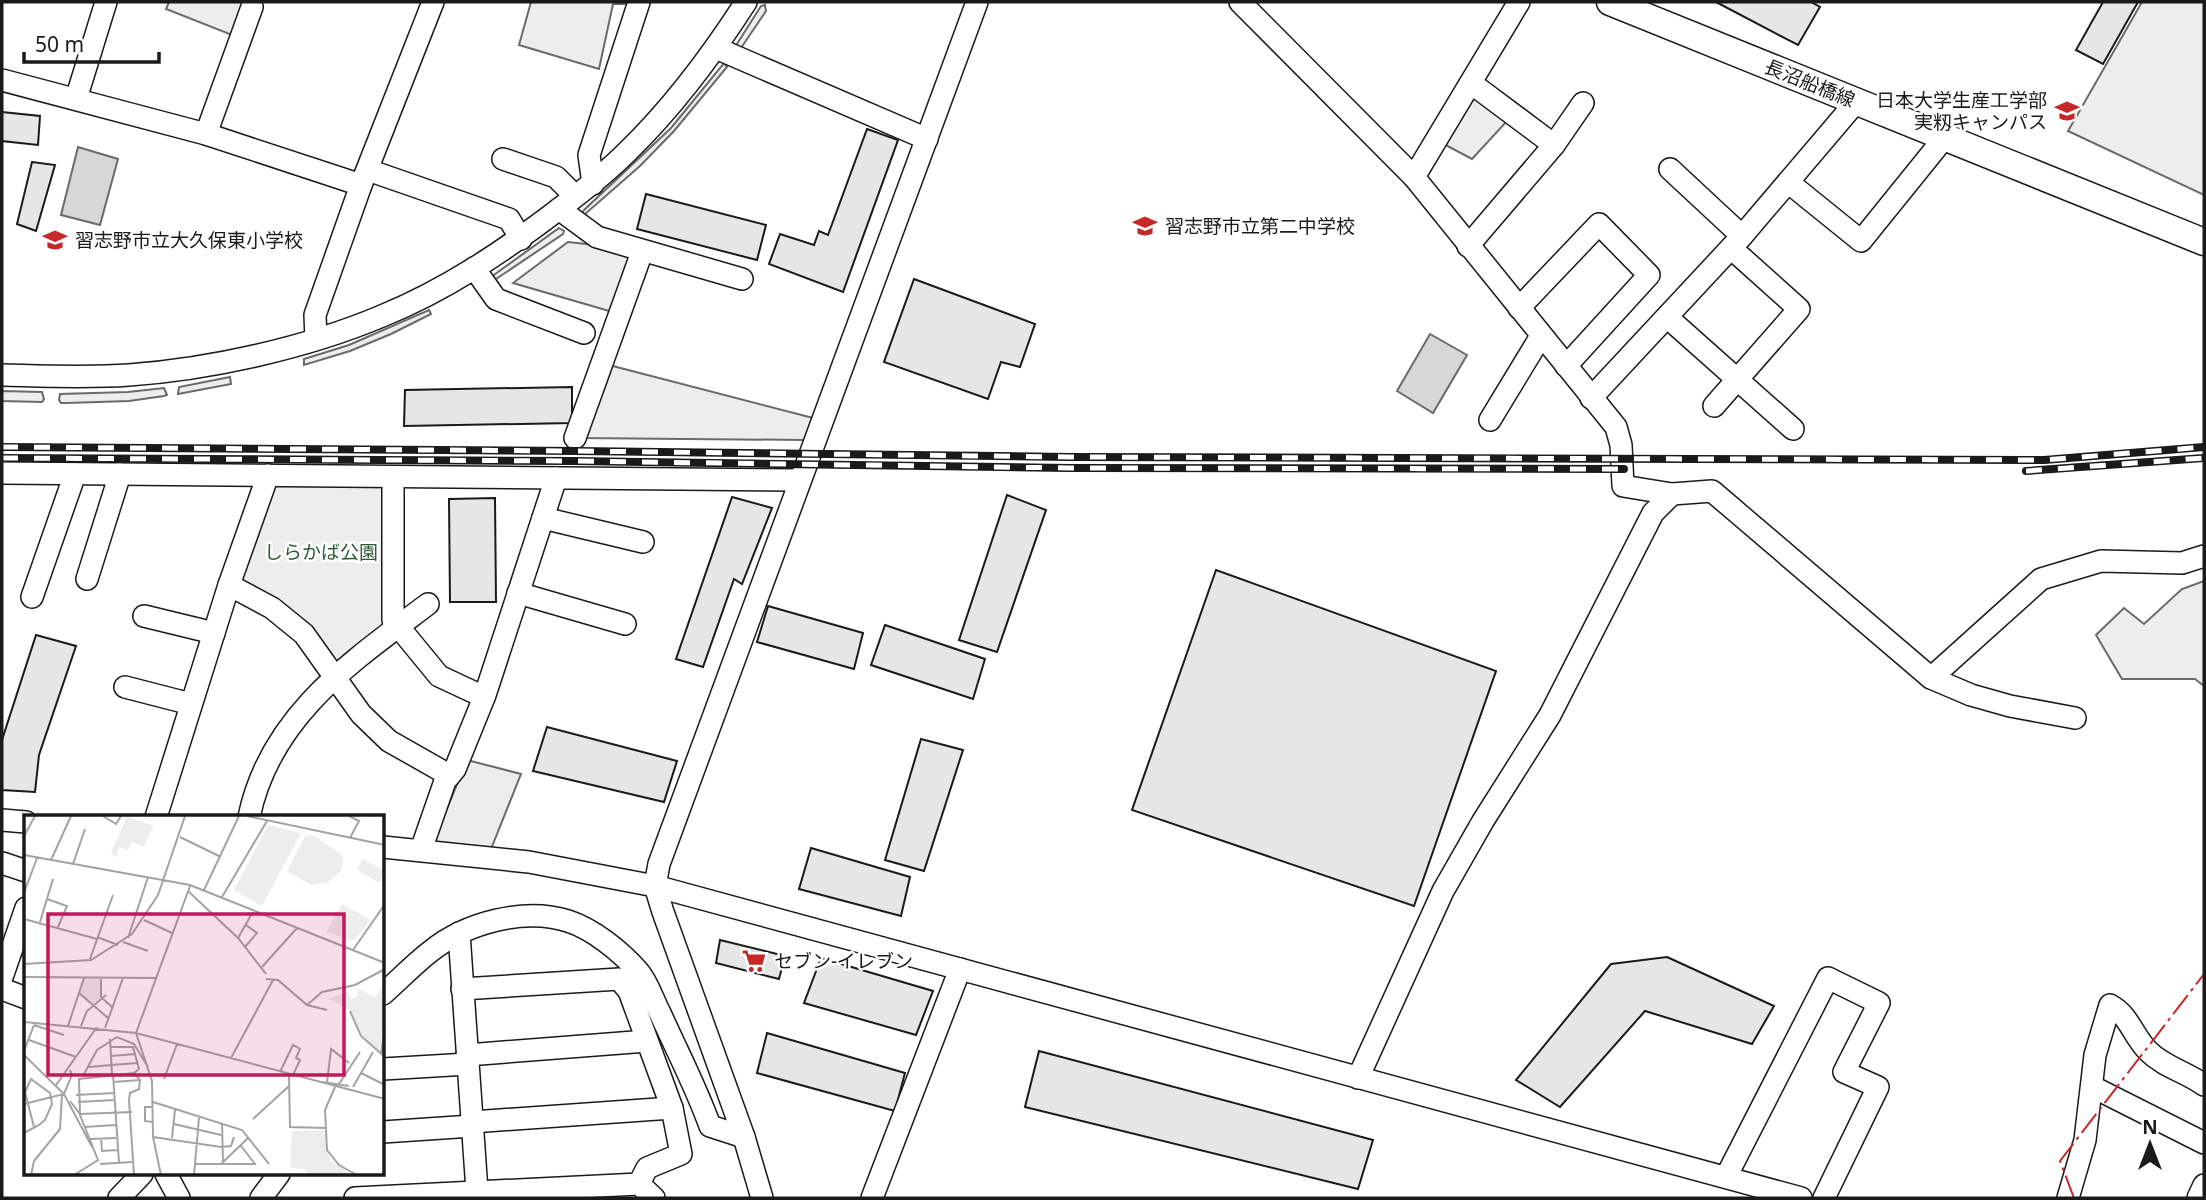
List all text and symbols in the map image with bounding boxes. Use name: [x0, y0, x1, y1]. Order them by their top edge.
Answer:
scale bar: [24, 21, 159, 65]
text: 50 m: [35, 30, 84, 58]
street label: 長沼船橋線: [1761, 53, 1859, 113]
place label: 日本大学生産工学部 実籾キャンパス: [1876, 87, 2047, 135]
school or university icon: 日本大学生産工学部 実籾キャンパス: [2053, 97, 2081, 125]
school or university icon: 習志野市立第二中学校: [1131, 212, 1159, 240]
place label: 習志野市立第二中学校: [1165, 213, 1355, 239]
school or university icon: 習志野市立大久保東小学校: [41, 226, 69, 254]
place label: 習志野市立大久保東小学校: [75, 227, 303, 253]
park label: しらかば公園: [264, 539, 378, 565]
inset map: [24, 815, 385, 1176]
supermarket icon: セブン-イレブン: [740, 947, 768, 975]
place label: セブン-イレブン: [774, 948, 913, 974]
north arrow: [2115, 1109, 2185, 1179]
text: N: [2142, 1114, 2158, 1140]

